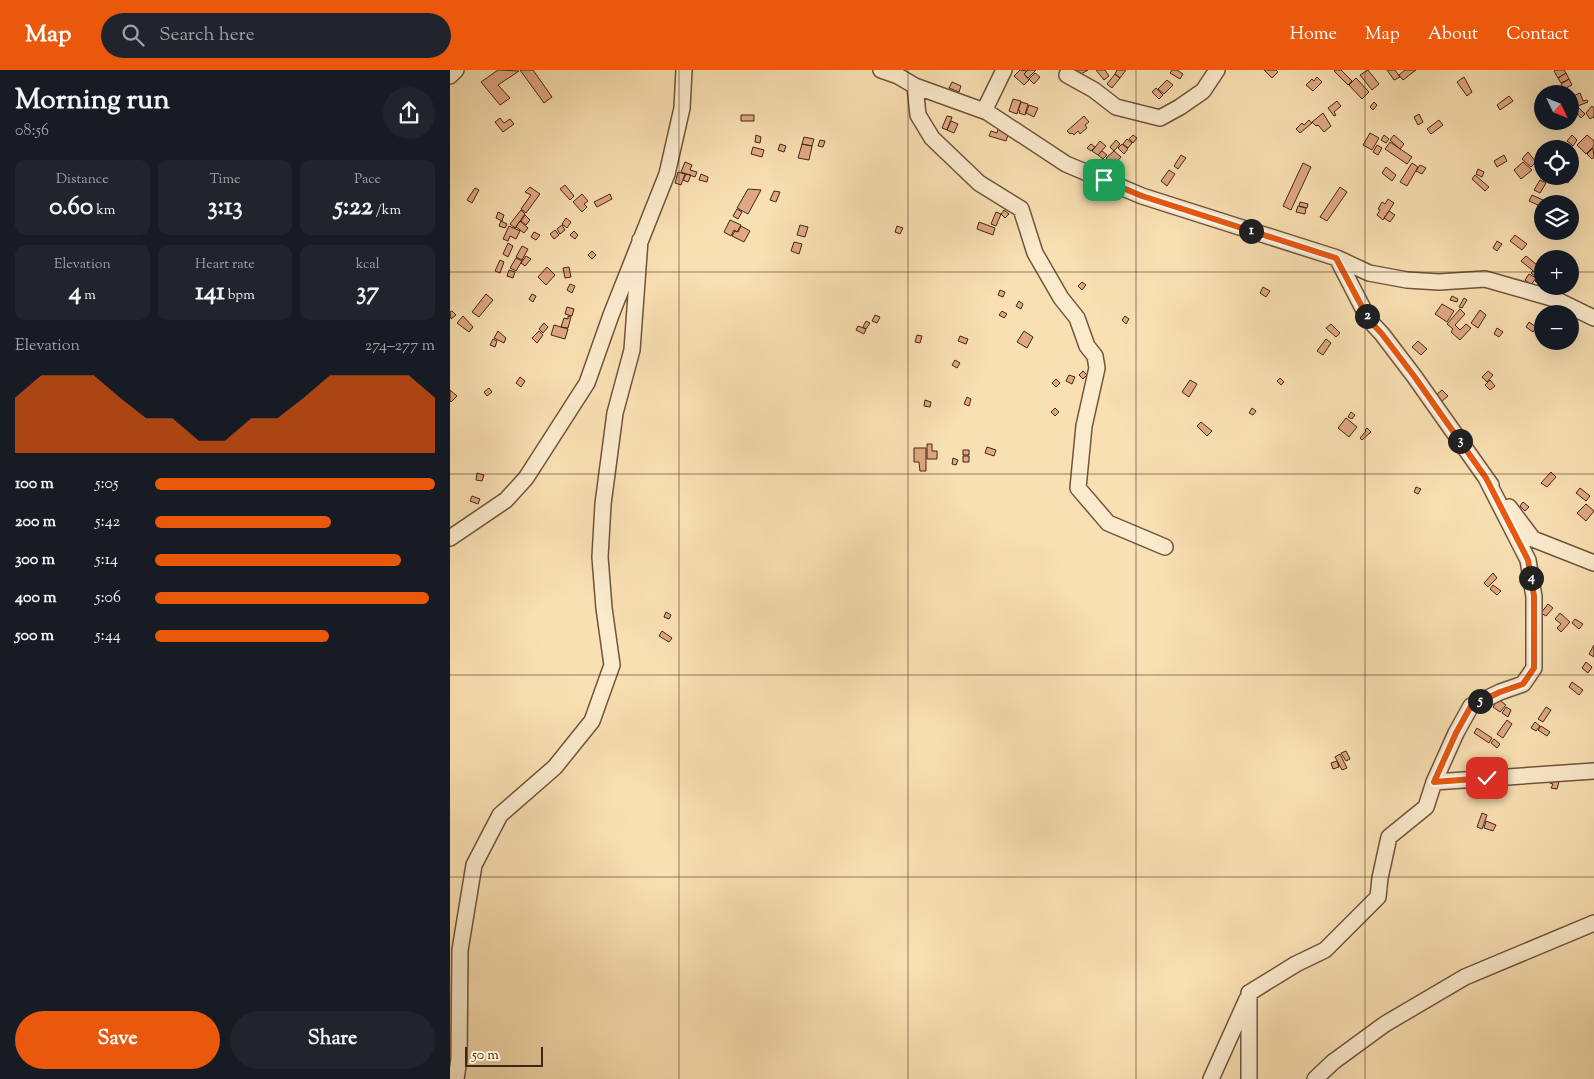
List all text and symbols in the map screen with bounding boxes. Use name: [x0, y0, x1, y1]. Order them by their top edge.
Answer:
search box: [101, 13, 451, 58]
text: Map: [25, 18, 71, 52]
icon: search: [119, 21, 147, 49]
text: Search here: [159, 22, 255, 49]
text: Home: [1290, 22, 1337, 48]
text: Map: [1365, 22, 1400, 48]
text: About: [1428, 22, 1478, 48]
text: Contact: [1506, 22, 1569, 48]
text: Morning run: [15, 81, 170, 121]
north arrow: [1534, 85, 1579, 130]
map controls: [1534, 85, 1579, 350]
button: share: [383, 87, 435, 139]
text: 08:56: [15, 120, 49, 143]
button: locate: [1534, 140, 1579, 185]
pin: [1083, 159, 1125, 201]
icon: arrive: [1090, 166, 1118, 194]
text: Distance: [56, 170, 109, 190]
text: Time: [209, 170, 241, 190]
text: Pace: [354, 170, 381, 190]
text: 0.60: [49, 190, 93, 226]
text: 3:13: [207, 190, 243, 226]
text: 5:22: [334, 190, 373, 226]
button: layers: [1534, 195, 1579, 240]
text: km: [93, 201, 115, 221]
text: /km: [373, 201, 401, 221]
pin: 1: [1238, 218, 1264, 244]
text: 1: [1249, 221, 1254, 241]
button: +: [1534, 250, 1579, 295]
text: Elevation: [54, 255, 111, 275]
text: Heart rate: [195, 255, 255, 275]
text: kcal: [356, 255, 380, 275]
text: 4: [69, 275, 81, 311]
text: 141: [195, 275, 225, 311]
text: 37: [356, 275, 379, 311]
text: m: [81, 286, 96, 306]
text: bpm: [225, 286, 255, 306]
pin: 2: [1354, 304, 1380, 328]
button: −: [1534, 305, 1579, 350]
text: 2: [1364, 306, 1371, 326]
text: Elevation: [15, 335, 80, 358]
text: 274–277 m: [365, 335, 435, 358]
pin: 3: [1448, 428, 1472, 454]
text: 3: [1458, 431, 1463, 451]
text: 100 m: [15, 473, 54, 496]
text: 5:05: [95, 473, 118, 496]
text: 200 m: [15, 511, 56, 534]
text: 5:42: [95, 511, 120, 534]
text: 300 m: [15, 549, 55, 572]
text: 5:14: [95, 549, 118, 572]
pin: 4: [1518, 566, 1544, 590]
text: 4: [1528, 568, 1535, 588]
text: 400 m: [15, 587, 57, 610]
text: 5:06: [95, 587, 121, 610]
text: 500 m: [15, 625, 54, 648]
text: 5:44: [95, 625, 121, 648]
pin: 5: [1468, 688, 1492, 714]
text: 5: [1478, 691, 1483, 711]
pin: [1466, 757, 1508, 799]
icon: check: [1473, 764, 1501, 792]
button: Save: [15, 1011, 220, 1069]
button: Share: [230, 1011, 435, 1069]
scale bar: [465, 1044, 542, 1067]
text: 50 m: [472, 1046, 499, 1066]

